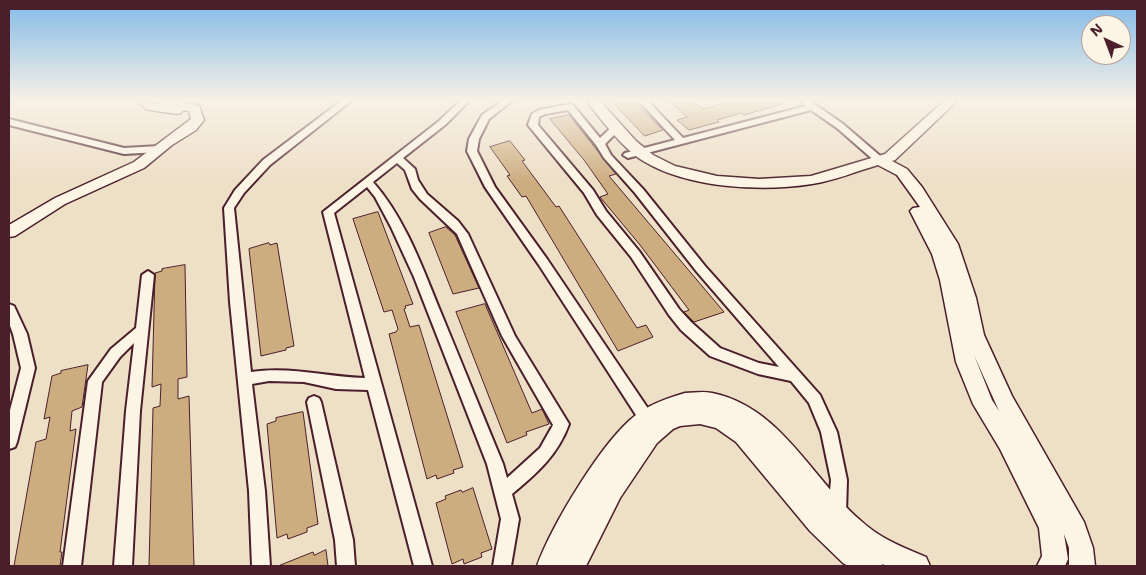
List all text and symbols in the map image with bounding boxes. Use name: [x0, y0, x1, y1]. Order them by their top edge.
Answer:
north arrow: [1081, 15, 1131, 65]
text: N: [1086, 19, 1107, 40]

